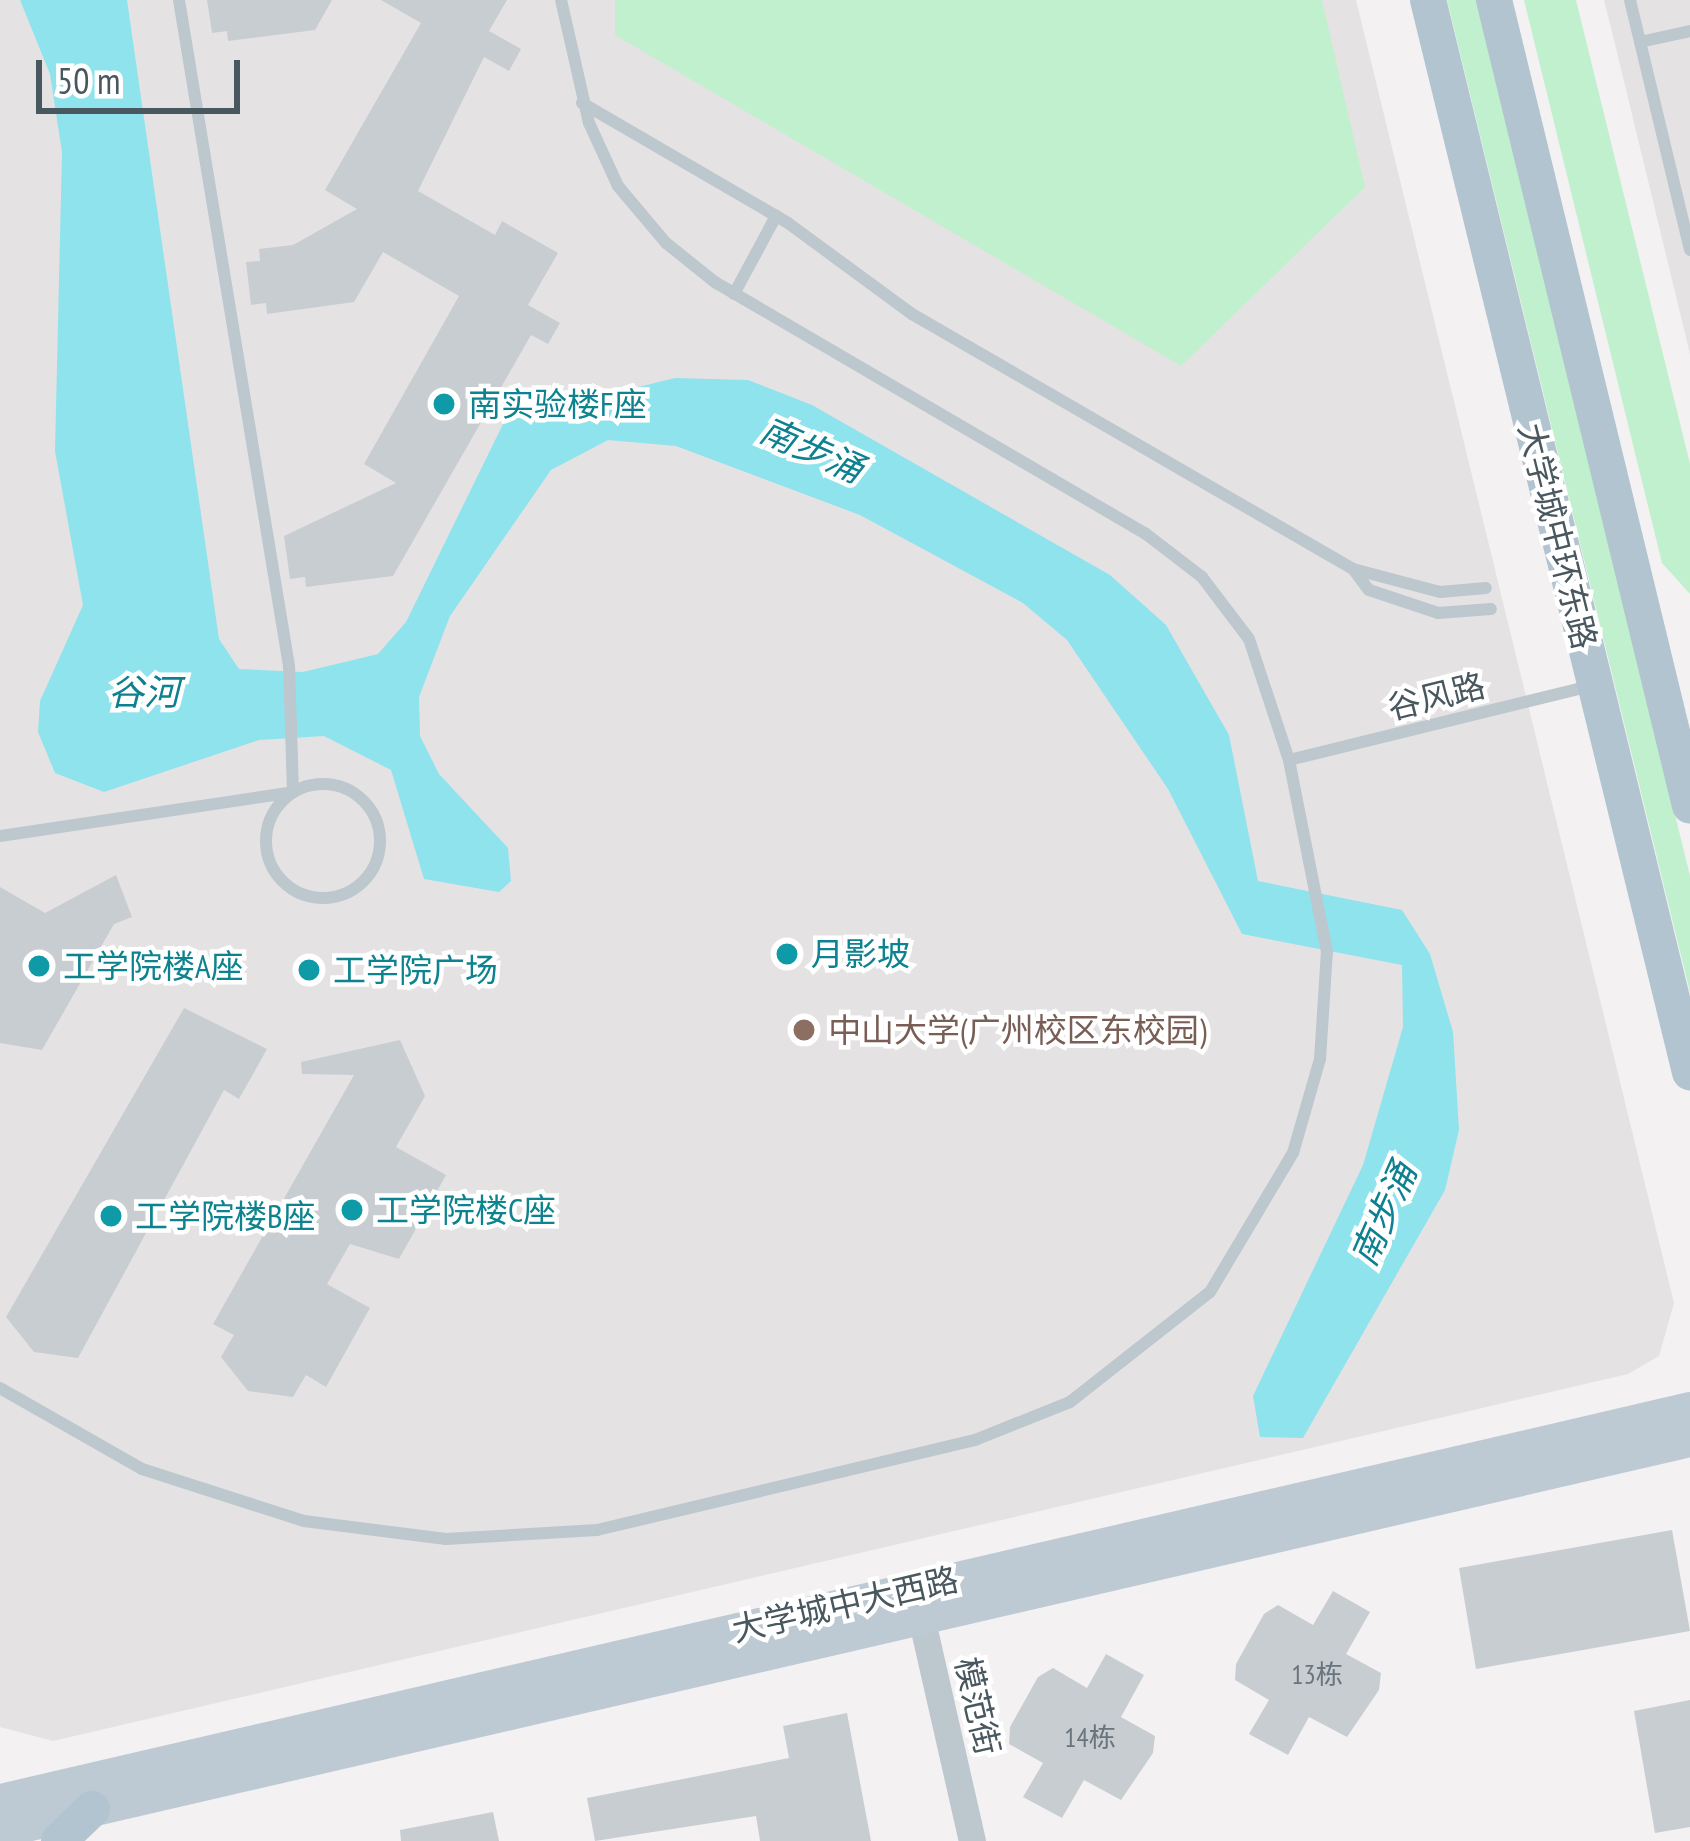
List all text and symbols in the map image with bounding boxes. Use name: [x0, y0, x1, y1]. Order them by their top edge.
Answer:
scale bar: [42, 36, 246, 110]
text: 50 m: [57, 57, 120, 104]
place label: 南实验楼F座: [468, 384, 647, 424]
marker: 南实验楼F座: [431, 391, 457, 417]
water label: 南步涌: [754, 407, 870, 491]
street label: 大学城中环东路: [1511, 419, 1605, 653]
street label: 谷风路: [1383, 665, 1489, 727]
water label: 谷河: [108, 670, 180, 714]
place label: 月影坡: [811, 934, 910, 974]
marker: 月影坡: [774, 941, 800, 967]
place label: 工学院楼A座: [63, 946, 244, 986]
place label: 工学院广场: [333, 950, 498, 990]
marker: 工学院楼A座: [26, 953, 52, 979]
marker: 工学院广场: [296, 957, 322, 983]
place label: 中山大学(广州校区东校园): [828, 1010, 1206, 1050]
marker: 中山大学(广州校区东校园): [791, 1017, 817, 1043]
water label: 南步涌: [1341, 1156, 1425, 1272]
place label: 工学院楼C座: [376, 1190, 556, 1230]
place label: 工学院楼B座: [135, 1196, 316, 1236]
marker: 工学院楼C座: [339, 1197, 365, 1223]
marker: 工学院楼B座: [98, 1203, 124, 1229]
street label: 大学城中大西路: [728, 1559, 962, 1649]
street label: 模范街: [948, 1653, 1008, 1759]
house number: 13栋: [1291, 1659, 1343, 1691]
house number: 14栋: [1064, 1722, 1116, 1754]

